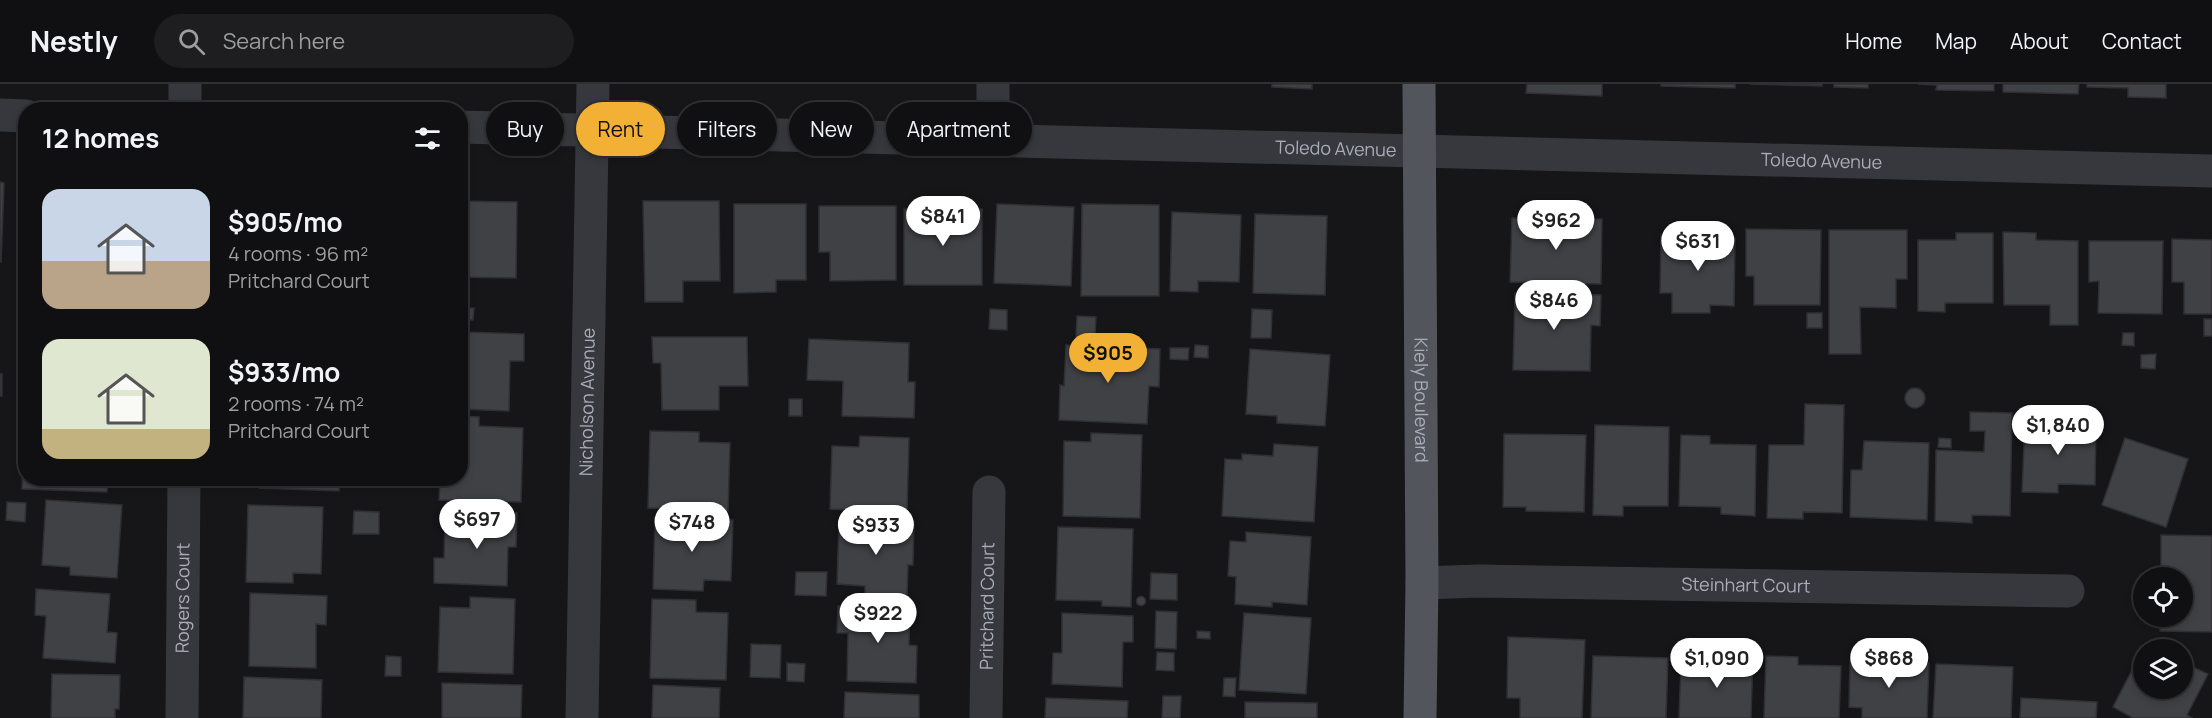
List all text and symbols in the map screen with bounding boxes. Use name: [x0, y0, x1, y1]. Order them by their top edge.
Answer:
search box: [154, 14, 574, 68]
text: Nestly: [30, 22, 118, 60]
icon: search: [175, 25, 208, 58]
text: Search here: [223, 26, 345, 56]
text: Home: [1845, 27, 1902, 55]
text: Map: [1935, 27, 1977, 55]
text: About: [2010, 27, 2069, 55]
text: Contact: [2102, 27, 2182, 55]
chip: Buy: [486, 102, 564, 156]
chip: Rent: [576, 102, 665, 156]
chip: Filters: [677, 102, 777, 156]
chip: New: [789, 102, 874, 156]
chip: Apartment: [886, 102, 1032, 156]
text: 12 homes: [42, 120, 159, 156]
icon: filters: [411, 122, 444, 155]
street label: Toledo Avenue: [1275, 134, 1397, 162]
street label: Toledo Avenue: [1761, 147, 1883, 174]
pin: $841: [907, 196, 979, 247]
pin: $962: [1520, 200, 1592, 251]
text: $841: [920, 202, 966, 229]
text: $905/mo: [228, 204, 343, 240]
text: $962: [1531, 206, 1581, 233]
icon: home: [90, 213, 162, 285]
pin: $631: [1662, 221, 1734, 272]
text: $631: [1675, 227, 1721, 254]
text: 4 rooms · 96 m²: [228, 240, 368, 267]
text: Pritchard Court: [228, 267, 370, 294]
pin: $846: [1518, 280, 1590, 331]
text: $846: [1529, 286, 1579, 313]
street label: Nicholson Avenue: [573, 328, 600, 476]
pin: $905: [1072, 333, 1144, 384]
street label: Kiely Boulevard: [1410, 337, 1434, 463]
text: $905: [1083, 339, 1133, 366]
text: $933/mo: [228, 354, 340, 390]
icon: home: [90, 363, 162, 435]
text: 2 rooms · 74 m²: [228, 390, 364, 417]
pin: $1,840: [2009, 405, 2107, 456]
text: $1,840: [2026, 411, 2090, 438]
text: Pritchard Court: [228, 417, 370, 444]
pin: $697: [441, 499, 513, 550]
pin: $748: [656, 502, 728, 553]
text: $697: [453, 505, 501, 532]
pin: $933: [840, 505, 912, 556]
text: $748: [669, 508, 715, 535]
text: $933: [852, 511, 900, 538]
street label: Pritchard Court: [974, 542, 999, 670]
street label: Rogers Court: [170, 543, 194, 653]
map controls: [2133, 567, 2193, 699]
button: locate: [2133, 567, 2193, 627]
street label: Steinhart Court: [1681, 571, 1811, 598]
pin: $922: [842, 593, 914, 644]
text: $922: [854, 599, 902, 626]
pin: $1,090: [1668, 638, 1766, 689]
pin: $868: [1853, 638, 1925, 689]
button: layers: [2133, 639, 2193, 699]
text: $1,090: [1684, 644, 1750, 671]
text: $868: [1864, 644, 1914, 671]

